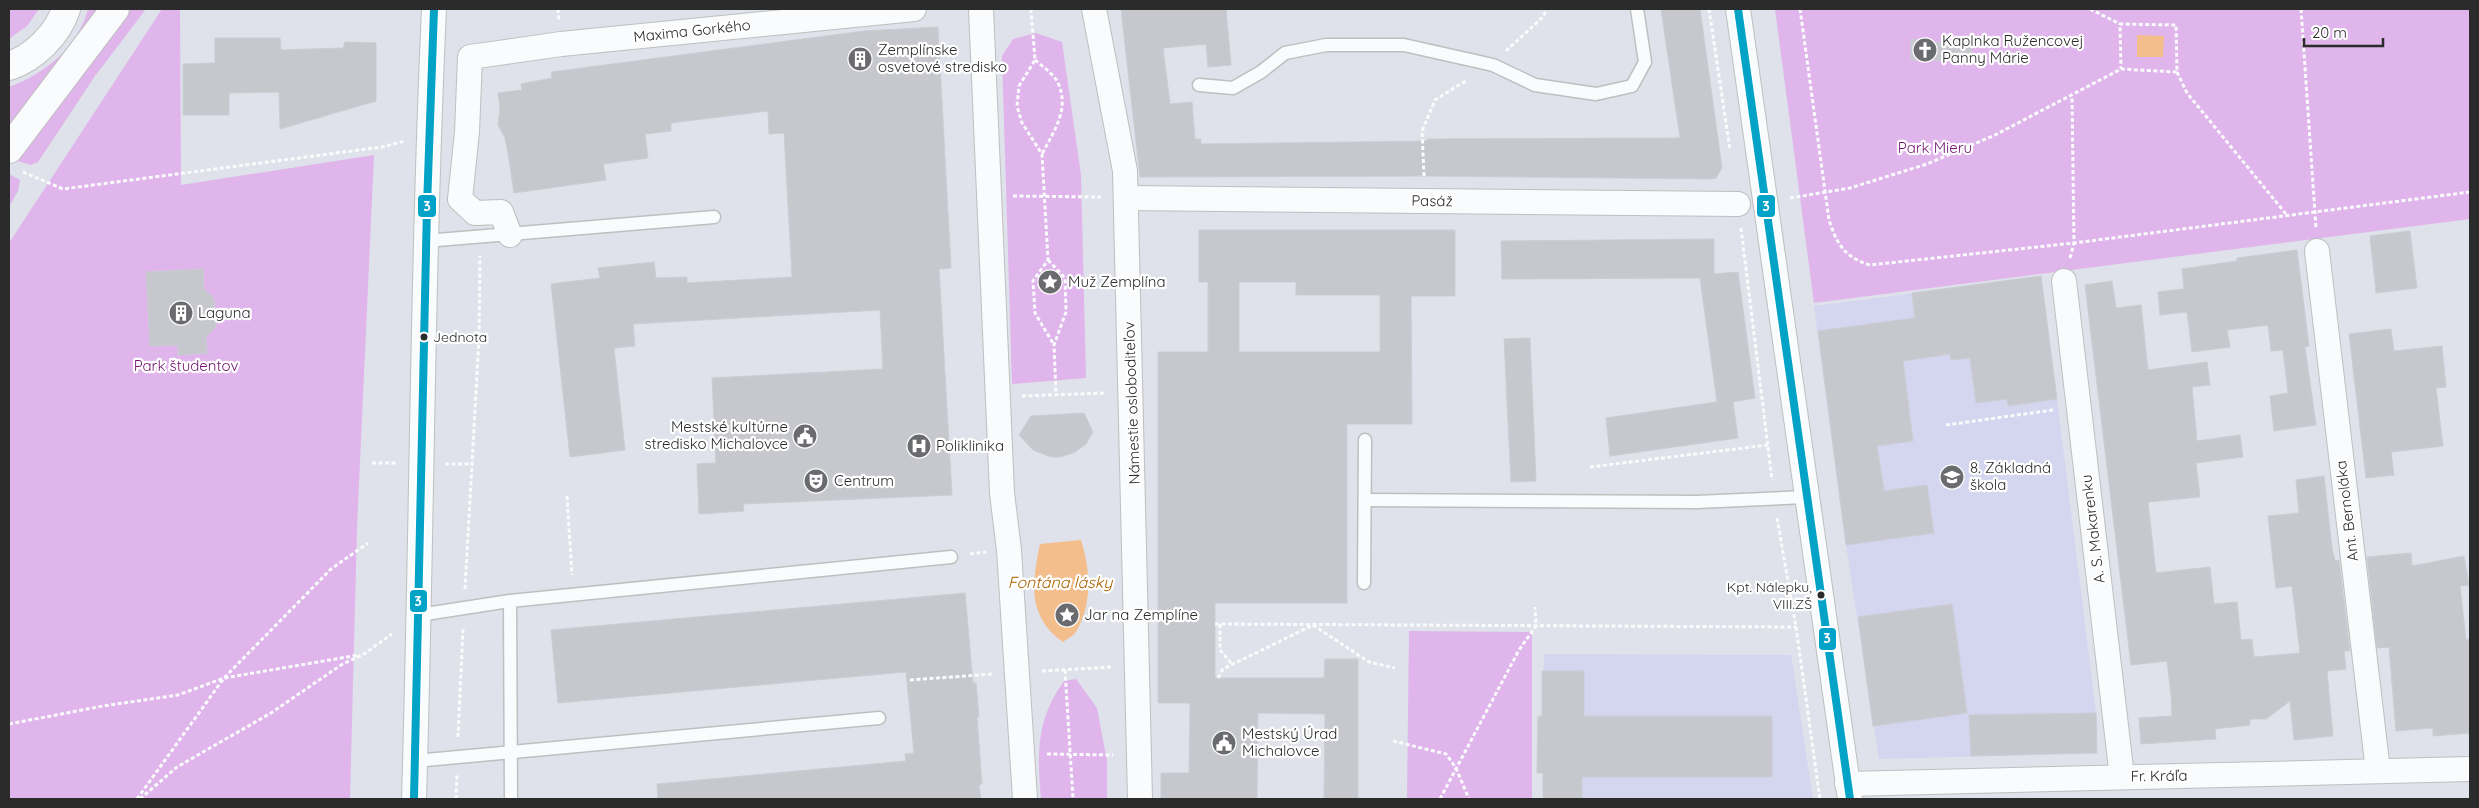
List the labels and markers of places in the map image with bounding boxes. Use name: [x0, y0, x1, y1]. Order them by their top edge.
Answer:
place label: Kaplnka Ružencovej Panny Márie: [1942, 31, 2083, 67]
church icon: Kaplnka Ružencovej Panny Márie: [1912, 37, 1938, 63]
place label: Zemplínske osvetové stredisko: [878, 40, 1007, 76]
building icon: Zemplínske osvetové stredisko: [847, 46, 873, 72]
place icon: Muž Zemplína: [1037, 269, 1063, 295]
place label: Muž Zemplína: [1068, 272, 1165, 291]
building icon: Laguna: [168, 300, 194, 326]
place label: Laguna: [198, 303, 251, 322]
place label: Jednota: [433, 328, 487, 346]
marker: Jednota: [419, 332, 429, 342]
place label: Mestské kultúrne stredisko Michalovce: [644, 417, 788, 453]
public building icon: Mestské kultúrne stredisko Michalovce: [792, 423, 818, 449]
hospital icon: Poliklinika: [906, 433, 932, 459]
place label: Poliklinika: [936, 436, 1004, 455]
place label: 8. Základná škola: [1970, 458, 2051, 494]
school or university icon: 8. Základná škola: [1939, 464, 1965, 490]
theatre icon: Centrum: [803, 468, 829, 494]
place label: Centrum: [834, 471, 894, 490]
place label: Kpt. Nálepku, VIII.ZŠ: [1727, 578, 1812, 613]
marker: Kpt. Nálepku, VIII.ZŠ: [1816, 590, 1826, 600]
place icon: Jar na Zemplíne: [1054, 602, 1080, 628]
place label: Jar na Zemplíne: [1084, 605, 1198, 624]
place label: Mestský Úrad Michalovce: [1242, 724, 1337, 760]
public building icon: Mestský Úrad Michalovce: [1211, 730, 1237, 756]

